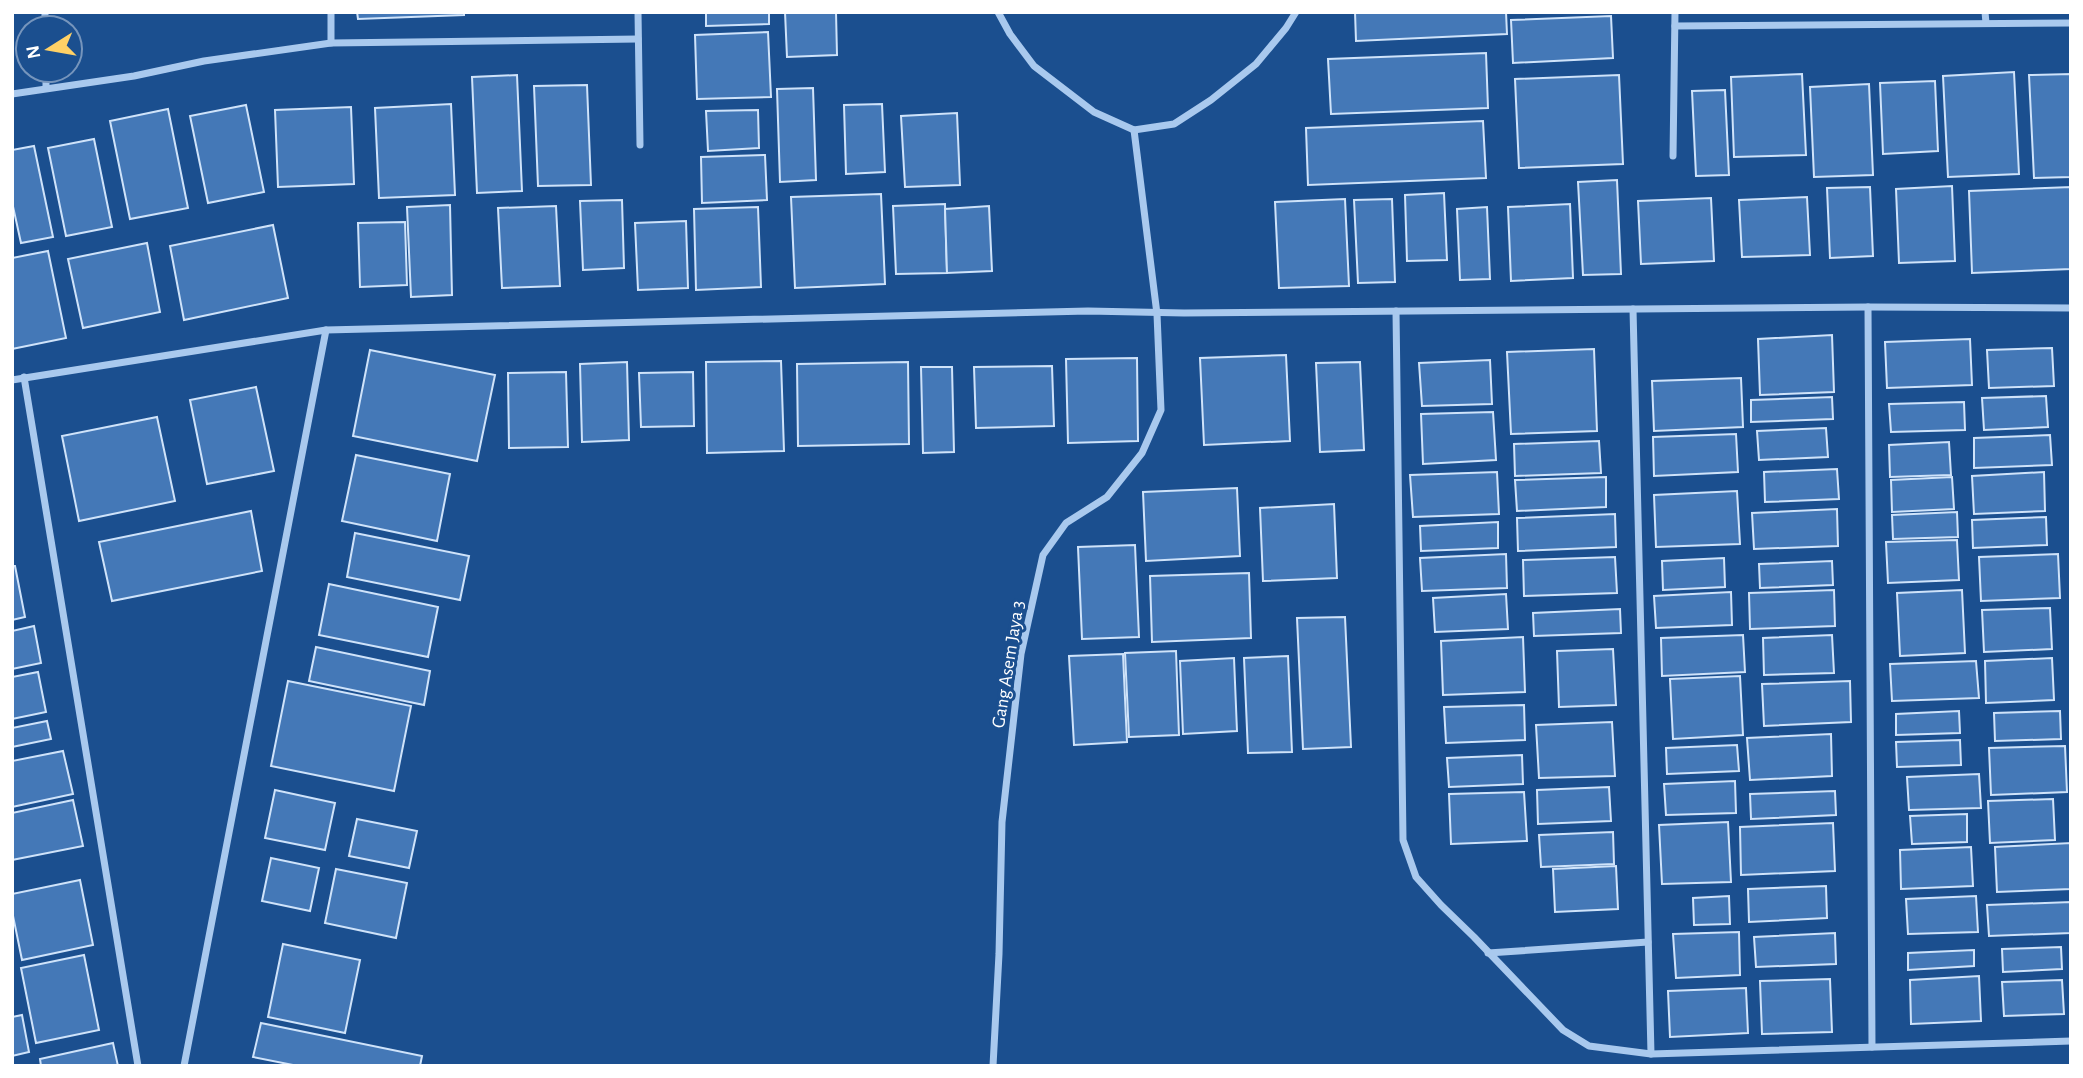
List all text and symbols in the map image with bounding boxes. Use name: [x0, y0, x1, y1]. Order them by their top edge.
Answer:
north arrow: [14, 14, 84, 84]
text: N: [23, 44, 44, 60]
street label: Gang Asem Jaya 3: [989, 599, 1028, 729]

